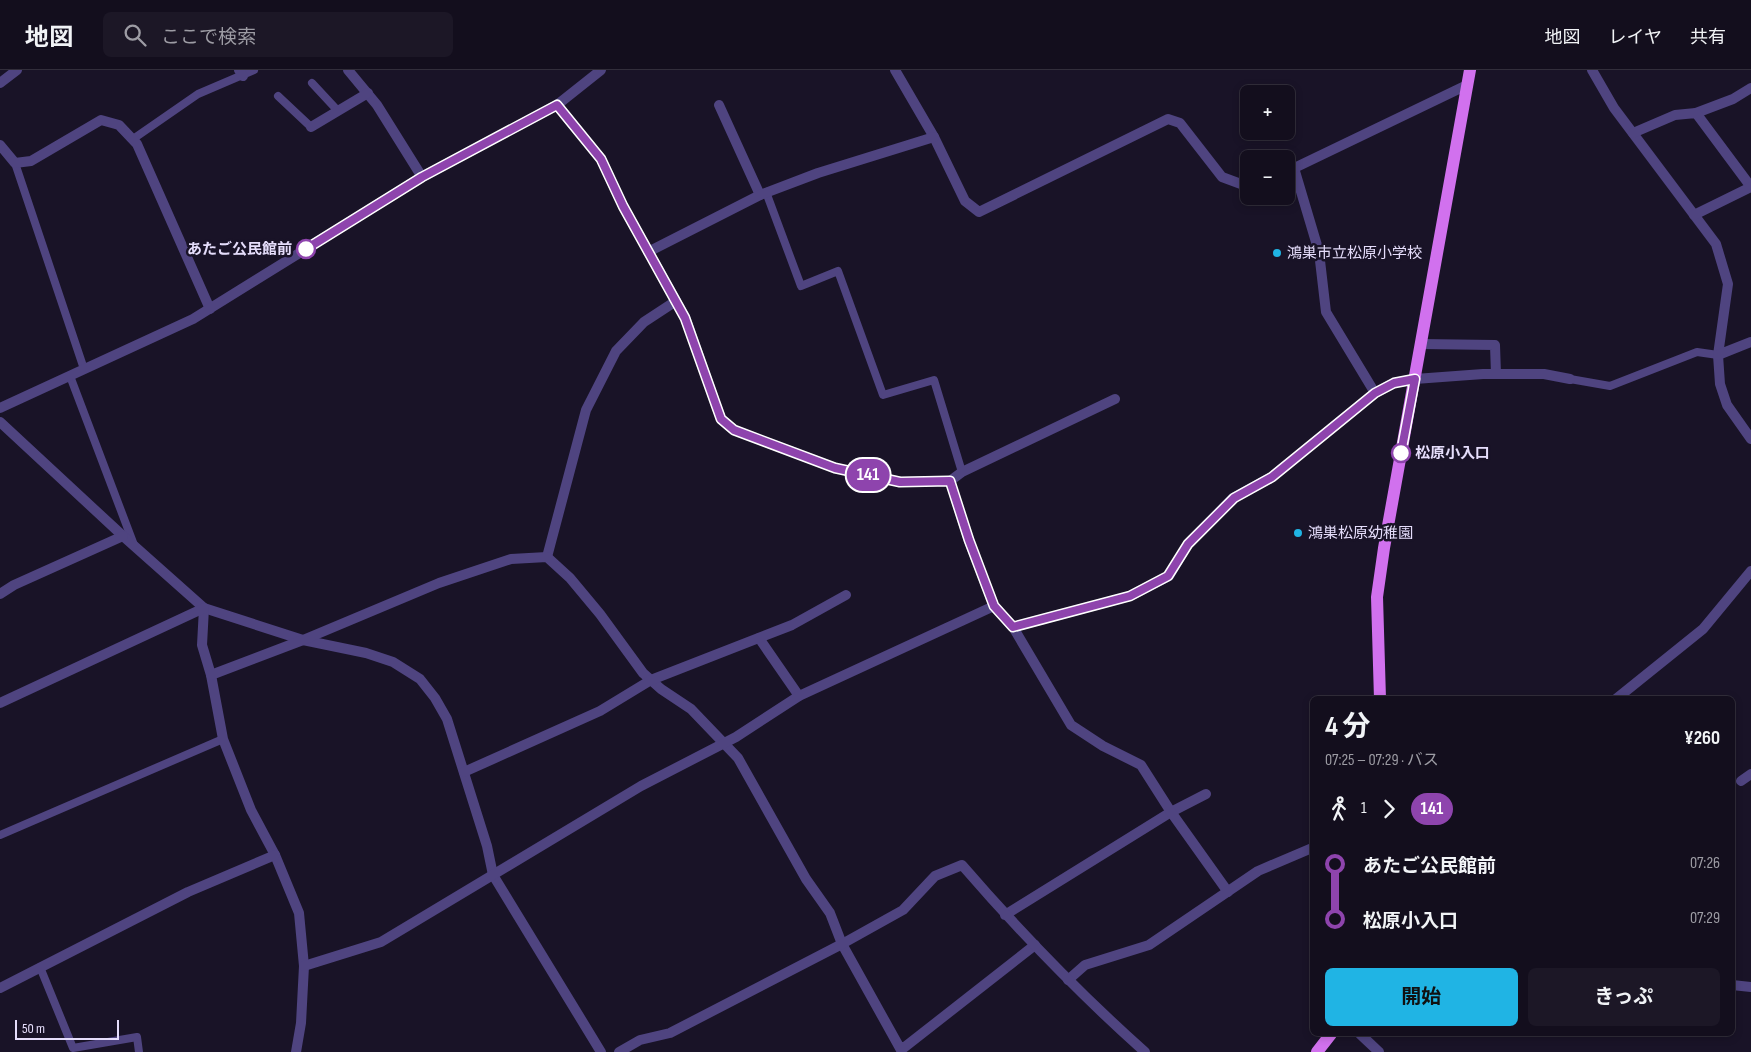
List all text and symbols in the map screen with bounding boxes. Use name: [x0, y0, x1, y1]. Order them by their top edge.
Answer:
search box: [103, 12, 453, 57]
icon: search: [121, 21, 149, 49]
text: 地図: [25, 23, 73, 52]
text: ここで検索: [161, 26, 256, 49]
text: 地図: [1545, 27, 1581, 48]
text: レイヤ: [1609, 27, 1662, 48]
text: 共有: [1690, 27, 1726, 48]
map controls: [1240, 85, 1295, 205]
button: +: [1240, 85, 1295, 140]
button: −: [1240, 150, 1295, 205]
marker: あたご公民館前: [296, 239, 316, 259]
place label: あたご公民館前: [187, 240, 292, 259]
place label: 鴻巣市立松原小学校: [1287, 244, 1422, 263]
marker: 鴻巣市立松原小学校: [1271, 247, 1283, 259]
marker: 松原小入口: [1391, 443, 1411, 463]
place label: 松原小入口: [1415, 444, 1490, 463]
line badge: 141: [839, 459, 897, 491]
text: 141: [857, 464, 879, 485]
place label: 鴻巣松原幼稚園: [1308, 524, 1413, 543]
marker: 鴻巣松原幼稚園: [1292, 527, 1304, 539]
text: 4 分: [1325, 710, 1370, 743]
text: ¥260: [1684, 727, 1720, 750]
text: 07:25 – 07:29 · バス: [1325, 751, 1439, 770]
icon: walk: [1325, 795, 1353, 823]
icon: forward: [1375, 795, 1403, 823]
text: 141: [1421, 798, 1443, 819]
text: 1: [1361, 799, 1367, 818]
text: 07:26: [1690, 854, 1720, 873]
text: あたご公民館前: [1363, 855, 1496, 878]
text: 07:29: [1690, 909, 1720, 928]
text: 松原小入口: [1363, 910, 1458, 933]
button: 開始: [1325, 968, 1518, 1026]
button: きっぷ: [1528, 968, 1720, 1026]
scale bar: [15, 1017, 119, 1040]
text: 50 m: [22, 1020, 45, 1037]

